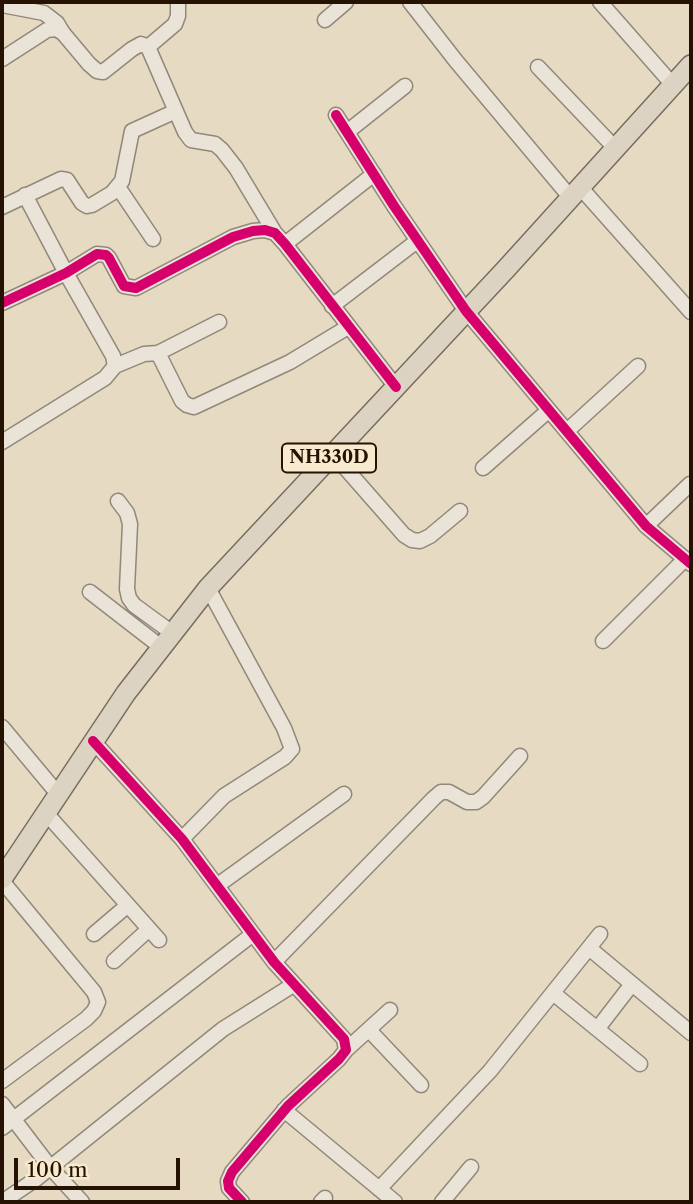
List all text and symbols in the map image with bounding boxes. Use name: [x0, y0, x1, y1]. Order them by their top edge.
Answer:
road number: NH330D: [282, 444, 376, 472]
scale bar: [18, 1144, 184, 1188]
text: 100 m: [27, 1157, 88, 1182]

